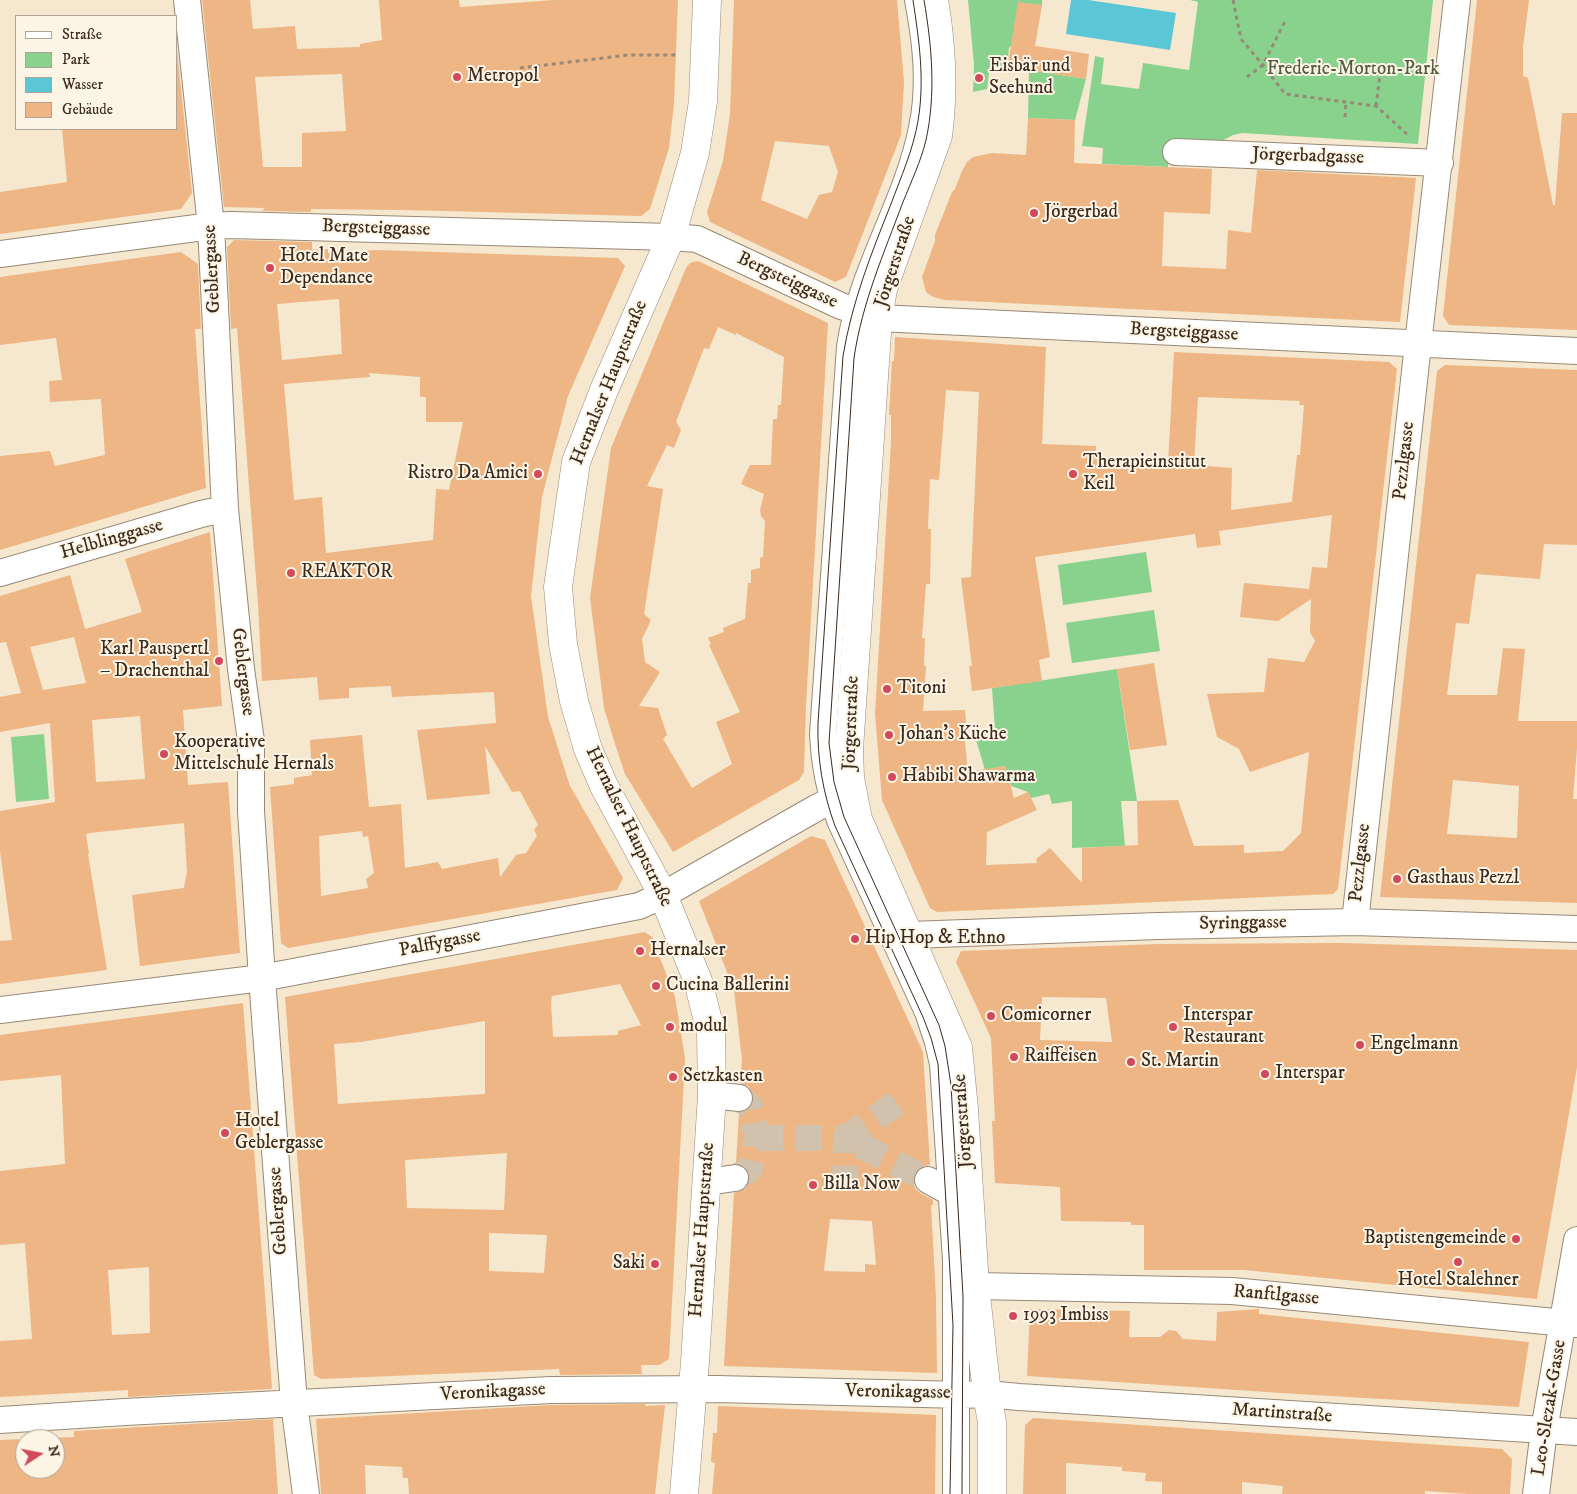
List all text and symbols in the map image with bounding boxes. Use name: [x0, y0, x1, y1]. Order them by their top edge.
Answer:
legend: [15, 15, 178, 130]
text: Straße: [62, 25, 102, 44]
text: Park: [62, 50, 90, 69]
place label: Eisbär und Seehund: [989, 56, 1070, 100]
park label: Frederic-Morton-Park: [1267, 59, 1439, 81]
place label: Metropol: [467, 66, 539, 88]
marker: Metropol: [451, 71, 463, 83]
marker: Eisbär und Seehund: [973, 72, 985, 84]
text: Wasser: [62, 75, 103, 94]
text: Gebäude: [62, 100, 113, 119]
street label: Jörgerbadgasse: [1252, 144, 1364, 170]
place label: Jörgerbad: [1044, 202, 1118, 224]
marker: Jörgerbad: [1028, 207, 1040, 219]
street label: Jörgerstraße: [871, 214, 921, 310]
street label: Bergsteiggasse: [321, 216, 431, 242]
street label: Geblergasse: [199, 224, 227, 314]
place label: Hotel Mate Dependance: [280, 246, 373, 290]
street label: Bergsteiggasse: [733, 248, 841, 314]
marker: Hotel Mate Dependance: [264, 262, 276, 274]
street label: Hernalser Hauptstraße: [567, 297, 653, 469]
street label: Bergsteiggasse: [1129, 319, 1239, 347]
street label: Pezzlgasse: [1390, 421, 1420, 501]
place label: Therapieinstitut Keil: [1083, 452, 1206, 496]
place label: Ristro Da Amici: [407, 463, 528, 485]
marker: Ristro Da Amici: [532, 468, 544, 480]
marker: Therapieinstitut Keil: [1067, 468, 1079, 480]
street label: Helblinggasse: [58, 514, 166, 566]
place label: REAKTOR: [301, 562, 393, 584]
marker: REAKTOR: [285, 567, 297, 579]
street label: Geblergasse: [225, 627, 259, 717]
place label: Karl Pauspertl – Drachenthal: [100, 639, 209, 683]
marker: Karl Pauspertl – Drachenthal: [213, 655, 225, 667]
street label: Jörgerstraße: [839, 675, 865, 771]
place label: Titoni: [897, 678, 946, 700]
marker: Titoni: [881, 683, 893, 695]
place label: Johan's Küche: [899, 724, 1006, 746]
marker: Johan's Küche: [883, 729, 895, 741]
place label: Kooperative Mittelschule Hernals: [174, 732, 334, 776]
street label: Hernalser Hauptstraße: [579, 743, 677, 911]
marker: Kooperative Mittelschule Hernals: [158, 748, 170, 760]
place label: Habibi Shawarma: [902, 766, 1035, 788]
marker: Habibi Shawarma: [886, 771, 898, 783]
street label: Pezzlgasse: [1346, 823, 1376, 903]
place label: Gasthaus Pezzl: [1407, 868, 1519, 890]
marker: Gasthaus Pezzl: [1391, 873, 1403, 885]
street label: Syringgasse: [1199, 912, 1287, 936]
street label: Palffygasse: [397, 925, 483, 963]
place label: Hip Hop & Ethno: [865, 928, 1005, 950]
marker: Hip Hop & Ethno: [849, 933, 861, 945]
place label: Hernalser: [650, 940, 726, 962]
marker: Hernalser: [634, 945, 646, 957]
place label: Cucina Ballerini: [666, 975, 789, 997]
marker: Cucina Ballerini: [650, 980, 662, 992]
place label: Comicorner: [1001, 1005, 1091, 1027]
place label: Interspar Restaurant: [1183, 1005, 1264, 1049]
marker: Comicorner: [985, 1010, 997, 1022]
place label: modul: [680, 1016, 728, 1038]
marker: modul: [664, 1021, 676, 1033]
marker: Interspar Restaurant: [1167, 1021, 1179, 1033]
place label: Engelmann: [1370, 1034, 1458, 1056]
marker: Engelmann: [1354, 1039, 1366, 1051]
place label: Raiffeisen: [1024, 1046, 1097, 1068]
marker: Raiffeisen: [1008, 1051, 1020, 1063]
place label: St. Martin: [1141, 1051, 1219, 1073]
marker: St. Martin: [1125, 1056, 1137, 1068]
place label: Interspar: [1275, 1063, 1345, 1085]
place label: Setzkasten: [683, 1066, 763, 1088]
marker: Interspar: [1259, 1068, 1271, 1080]
marker: Setzkasten: [667, 1071, 679, 1083]
street label: Jörgerstraße: [949, 1073, 979, 1169]
place label: Hotel Geblergasse: [235, 1111, 323, 1155]
marker: Hotel Geblergasse: [219, 1127, 231, 1139]
street label: Hernalser Hauptstraße: [686, 1142, 720, 1318]
street label: Geblergasse: [265, 1166, 293, 1256]
place label: Billa Now: [823, 1174, 900, 1196]
marker: Billa Now: [807, 1179, 819, 1191]
place label: Baptistengemeinde: [1364, 1228, 1506, 1250]
marker: Baptistengemeinde: [1510, 1233, 1522, 1245]
place label: Saki: [613, 1253, 645, 1275]
marker: Hotel Stalehner: [1452, 1256, 1464, 1268]
marker: Saki: [649, 1258, 661, 1270]
place label: Hotel Stalehner: [1397, 1270, 1519, 1292]
street label: Ranftlgasse: [1232, 1281, 1320, 1311]
place label: 1993 Imbiss: [1023, 1305, 1109, 1327]
marker: 1993 Imbiss: [1007, 1310, 1019, 1322]
street label: Leo-Slezak-Gasse: [1528, 1338, 1572, 1478]
street label: Veronikagasse: [440, 1379, 546, 1407]
street label: Veronikagasse: [845, 1381, 951, 1405]
street label: Martinstraße: [1231, 1399, 1333, 1429]
north arrow: [15, 1429, 65, 1479]
text: N: [44, 1444, 64, 1459]

